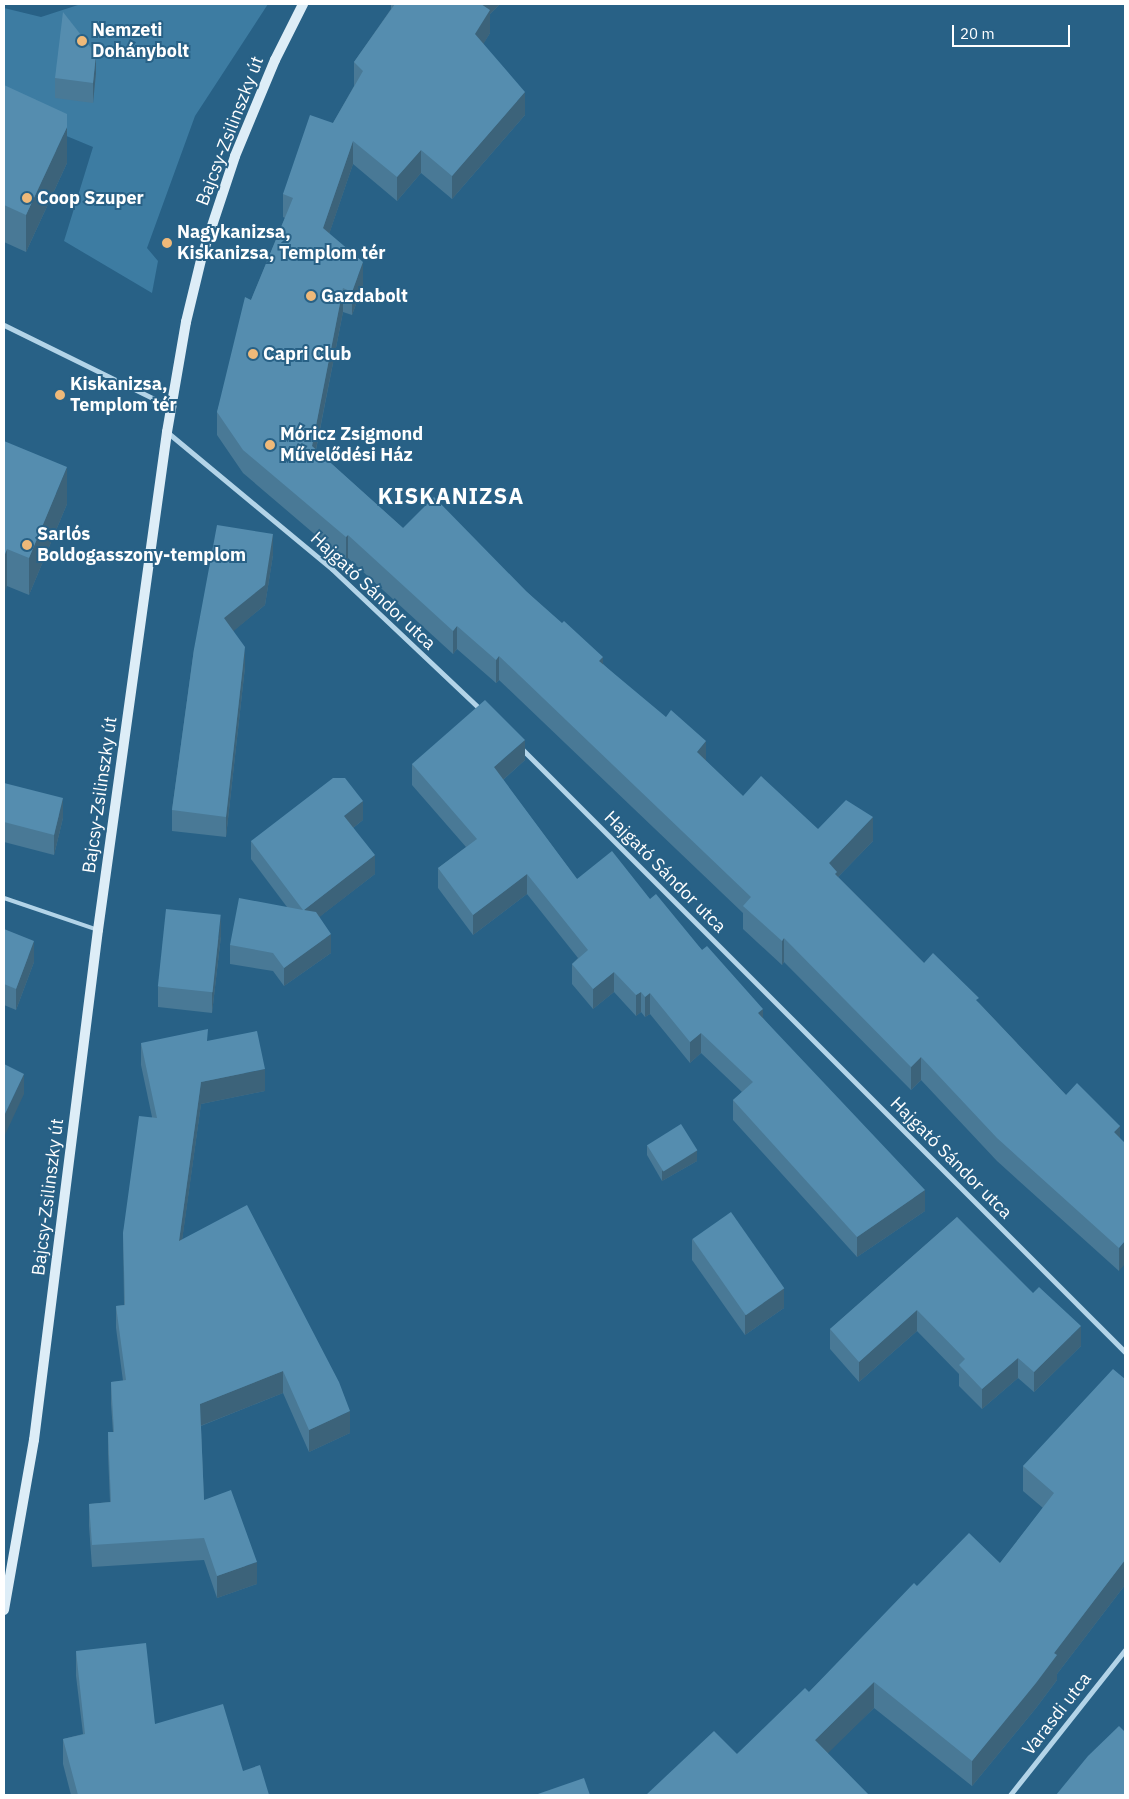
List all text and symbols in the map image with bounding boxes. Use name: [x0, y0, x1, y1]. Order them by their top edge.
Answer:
scale bar: [954, 15, 1072, 47]
place label: Nemzeti Dohánybolt: [92, 20, 189, 62]
text: 20 m: [960, 24, 995, 43]
marker: Nemzeti Dohánybolt: [76, 35, 88, 47]
street label: Bajcsy-Zsilinszky út: [192, 53, 268, 209]
place label: Coop Szuper: [37, 187, 144, 209]
marker: Coop Szuper: [21, 192, 33, 204]
place label: Nagykanizsa, Kiskanizsa, Templom tér: [177, 222, 386, 264]
marker: Nagykanizsa, Kiskanizsa, Templom tér: [161, 237, 173, 249]
place label: Gazdabolt: [321, 285, 408, 307]
marker: Gazdabolt: [305, 290, 317, 302]
place label: Capri Club: [263, 343, 351, 365]
marker: Capri Club: [247, 348, 259, 360]
place label: Kiskanizsa, Templom tér: [70, 374, 177, 416]
marker: Kiskanizsa, Templom tér: [54, 389, 66, 401]
place label: Móricz Zsigmond Művelődési Ház: [280, 424, 423, 466]
marker: Móricz Zsigmond Művelődési Ház: [264, 439, 276, 451]
district label: KISKANIZSA: [376, 483, 526, 509]
place label: Sarlós Boldogasszony-templom: [37, 524, 246, 566]
street label: Hajgató Sándor utca: [306, 527, 440, 655]
marker: Sarlós Boldogasszony-templom: [21, 539, 33, 551]
street label: Bajcsy-Zsilinszky út: [78, 715, 122, 875]
street label: Hajgató Sándor utca: [600, 807, 730, 937]
street label: Hajgató Sándor utca: [886, 1093, 1016, 1223]
street label: Bajcsy-Zsilinszky út: [28, 1117, 68, 1277]
street label: Varasdi utca: [1018, 1668, 1096, 1760]

